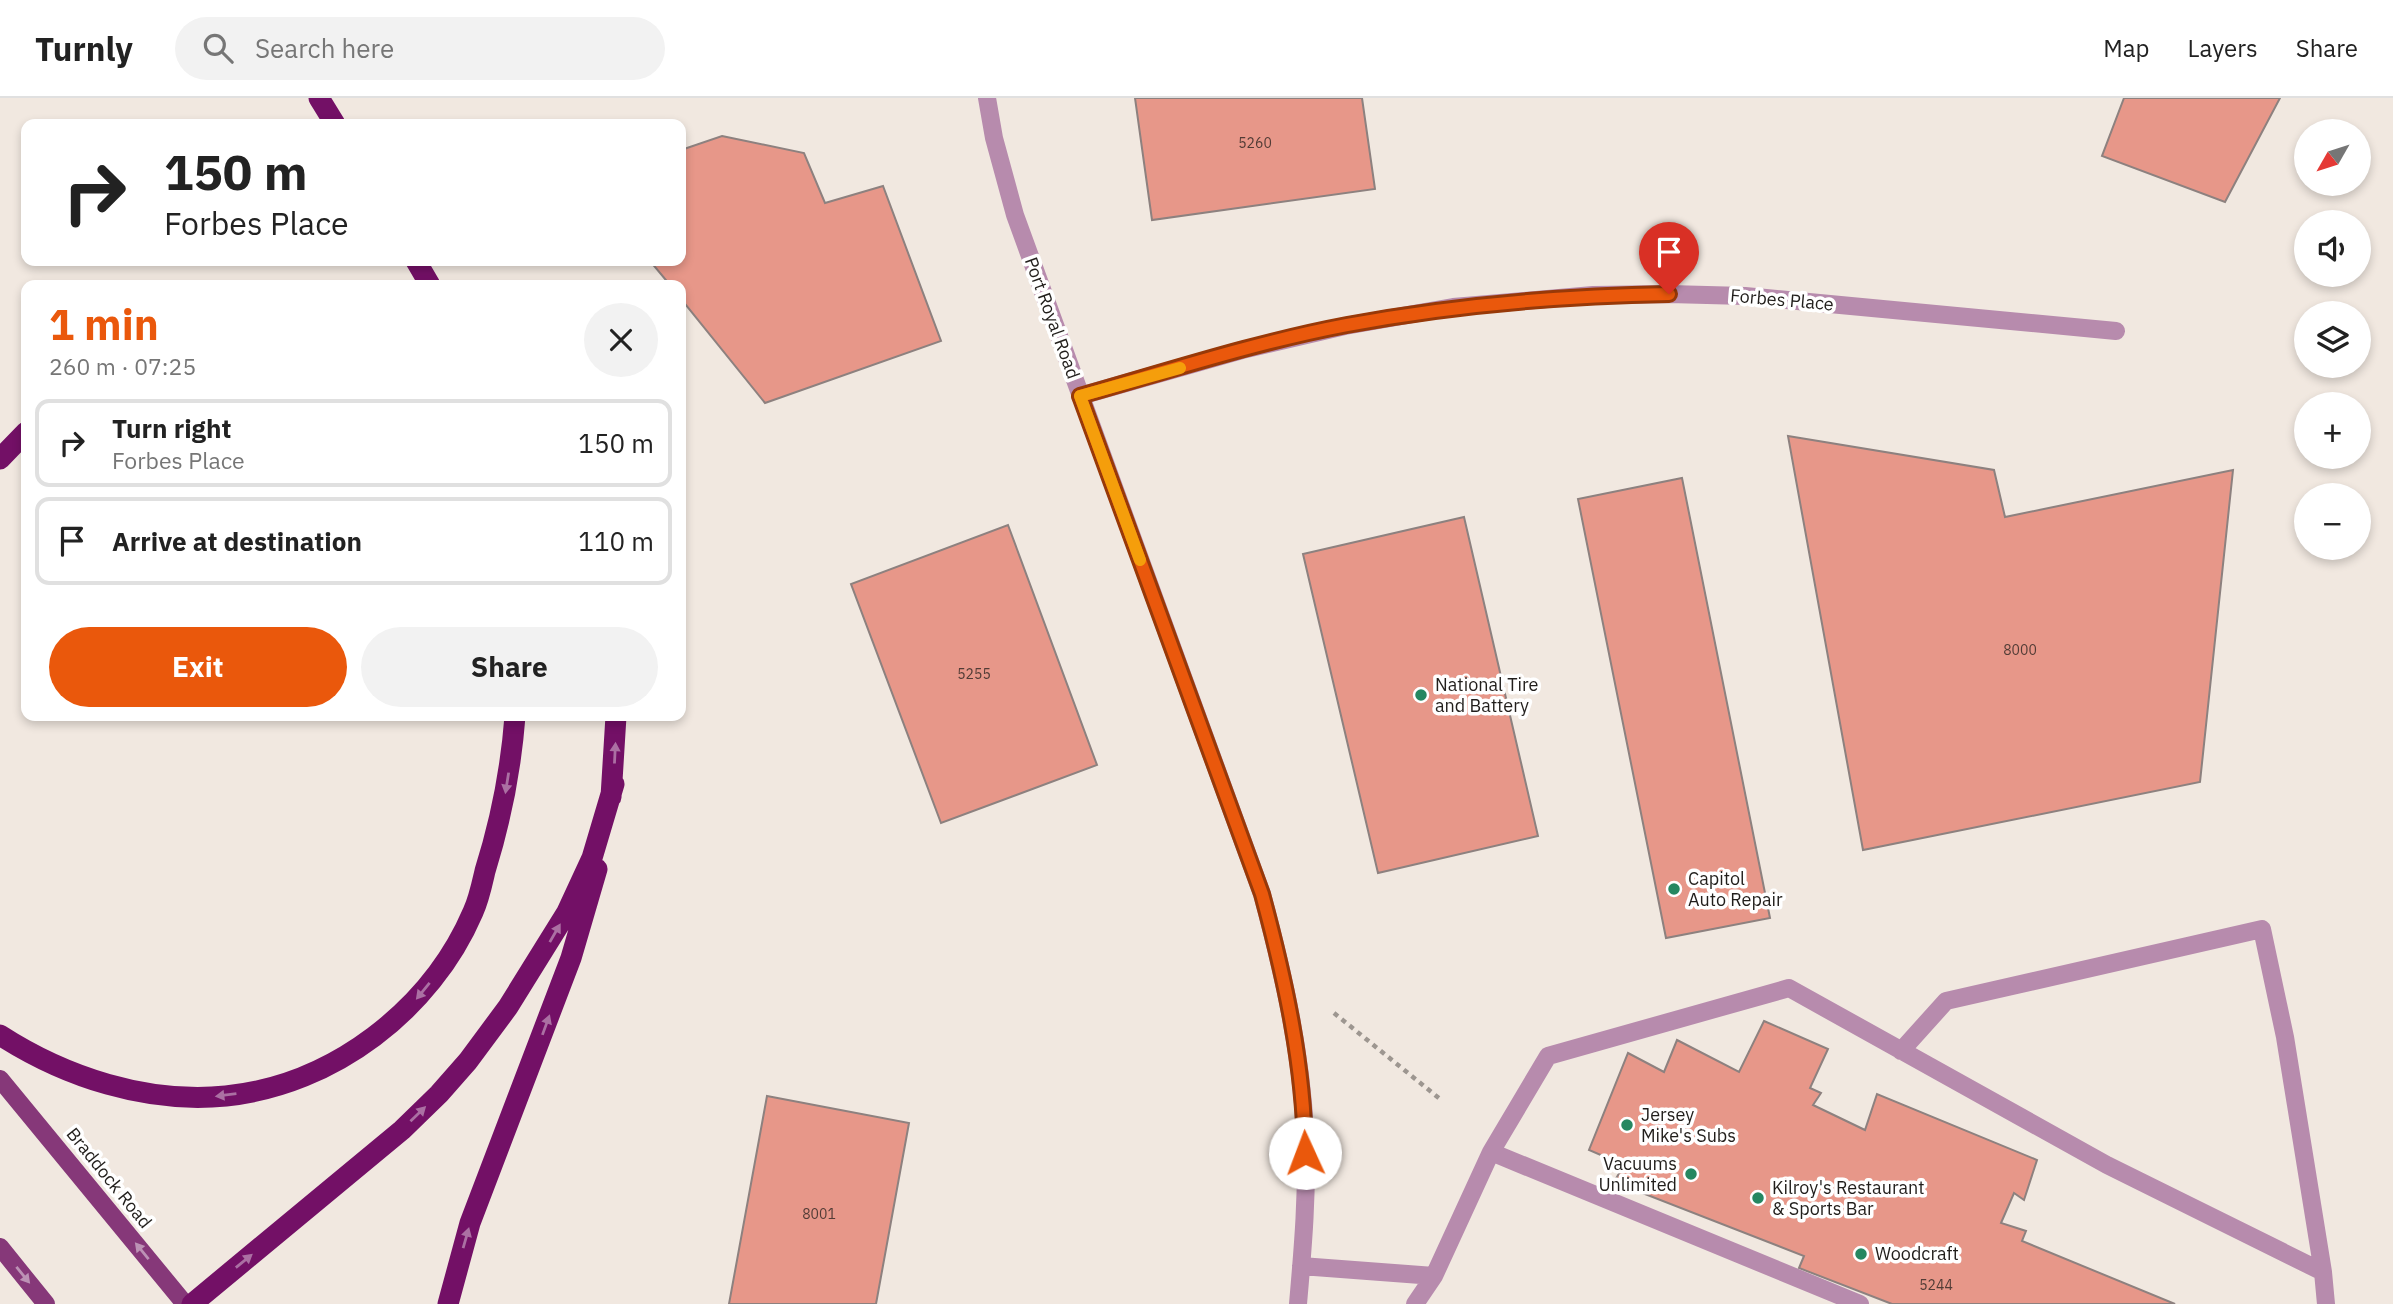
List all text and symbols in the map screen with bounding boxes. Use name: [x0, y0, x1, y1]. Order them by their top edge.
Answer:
search box: [175, 17, 665, 80]
text: Turnly: [35, 27, 133, 70]
icon: search: [199, 29, 237, 67]
text: Search here: [255, 31, 394, 65]
text: Map: [2103, 32, 2150, 64]
text: Layers: [2188, 32, 2258, 64]
text: Share: [2296, 32, 2358, 64]
north arrow: [2294, 119, 2371, 196]
map controls: [2294, 119, 2371, 560]
house number: 5260: [1238, 134, 1272, 152]
text: 150 m: [164, 140, 308, 203]
icon: right: [49, 147, 140, 238]
text: Forbes Place: [164, 202, 349, 244]
button: sound: [2294, 210, 2371, 287]
pin: [1639, 222, 1699, 294]
icon: arrive: [1650, 233, 1688, 271]
street label: Port Royal Road: [1020, 254, 1085, 382]
street label: Forbes Place: [1729, 284, 1835, 315]
text: 1 min: [49, 297, 159, 352]
button: layers: [2294, 301, 2371, 378]
button: close: [584, 303, 658, 377]
text: 260 m · 07:25: [49, 351, 196, 381]
button: +: [2294, 392, 2371, 469]
text: Turn right: [112, 411, 231, 445]
icon: right: [53, 424, 91, 462]
text: 150 m: [578, 426, 654, 460]
text: Forbes Place: [112, 445, 245, 475]
button: −: [2294, 483, 2371, 560]
icon: arrive: [53, 522, 91, 560]
text: Arrive at destination: [112, 524, 362, 558]
text: 110 m: [578, 524, 654, 558]
button: Exit: [49, 627, 347, 707]
button: Share: [361, 627, 658, 707]
house number: 8000: [2003, 641, 2037, 659]
house number: 5255: [957, 665, 991, 683]
place label: National Tire and Battery: [1435, 673, 1539, 717]
marker: National Tire and Battery: [1413, 687, 1429, 703]
one-way arrow: [610, 742, 621, 764]
one-way arrow: [501, 773, 512, 795]
place label: Capitol Auto Repair: [1688, 867, 1783, 911]
marker: Capitol Auto Repair: [1666, 881, 1682, 897]
one-way arrow: [548, 923, 560, 943]
one-way arrow: [415, 982, 430, 1000]
one-way arrow: [540, 1015, 551, 1036]
one-way arrow: [215, 1090, 237, 1101]
place label: Jersey Mike's Subs: [1641, 1103, 1736, 1147]
one-way arrow: [409, 1107, 426, 1123]
position arrow: [1268, 1116, 1342, 1190]
marker: Jersey Mike's Subs: [1619, 1117, 1635, 1133]
street label: Braddock Road: [62, 1123, 157, 1233]
place label: Vacuums Unlimited: [1598, 1152, 1677, 1196]
marker: Vacuums Unlimited: [1683, 1166, 1699, 1182]
place label: Kilroy's Restaurant & Sports Bar: [1772, 1176, 1925, 1220]
marker: Kilroy's Restaurant & Sports Bar: [1750, 1190, 1766, 1206]
house number: 8001: [802, 1205, 836, 1223]
one-way arrow: [461, 1227, 471, 1248]
place label: Woodcraft: [1875, 1242, 1959, 1265]
one-way arrow: [135, 1243, 150, 1260]
marker: Woodcraft: [1853, 1246, 1869, 1262]
one-way arrow: [236, 1254, 253, 1269]
one-way arrow: [15, 1267, 30, 1284]
house number: 5244: [1919, 1276, 1953, 1294]

